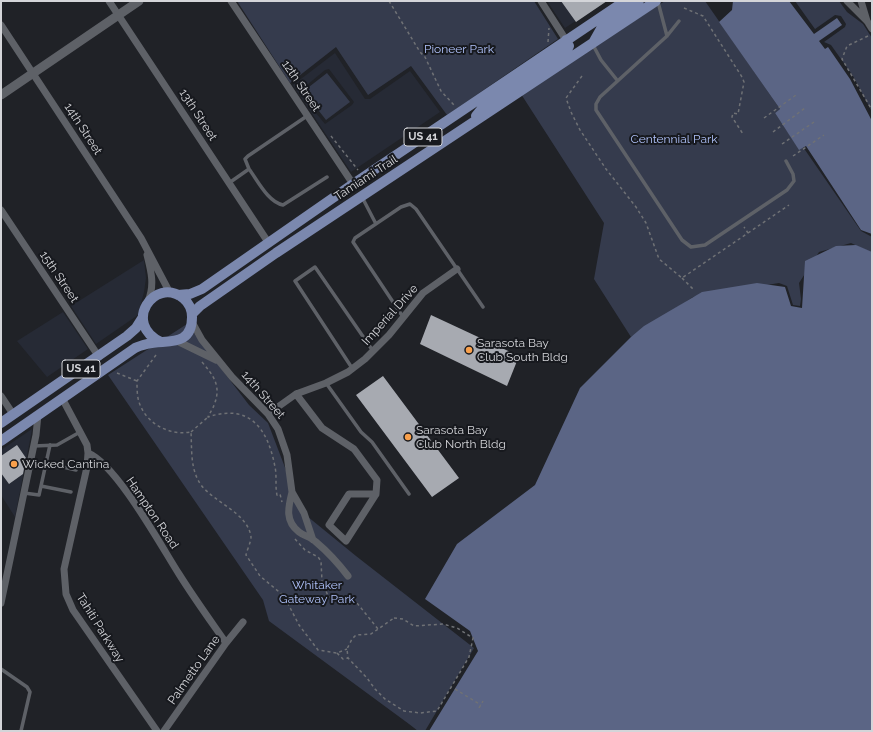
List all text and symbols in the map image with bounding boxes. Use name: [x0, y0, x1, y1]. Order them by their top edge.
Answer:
park label: Pioneer Park: [424, 42, 494, 56]
street label: 12th Street: [279, 58, 323, 114]
street label: 13th Street: [176, 86, 220, 144]
street label: 14th Street: [61, 100, 105, 158]
road number: US 41: [404, 128, 442, 146]
park label: Centennial Park: [630, 132, 718, 146]
street label: Tamiami Trail: [332, 152, 400, 204]
street label: 15th Street: [37, 249, 81, 305]
street label: Imperial Drive: [359, 282, 421, 348]
place label: Sarasota Bay Club South Bldg: [477, 336, 568, 364]
marker: Sarasota Bay Club South Bldg: [464, 345, 474, 355]
road number: US 41: [62, 360, 100, 378]
street label: 14th Street: [238, 368, 288, 422]
place label: Sarasota Bay Club North Bldg: [416, 423, 506, 451]
marker: Sarasota Bay Club North Bldg: [403, 432, 413, 442]
place label: Wicked Cantina: [22, 457, 109, 471]
marker: Wicked Cantina: [9, 459, 19, 469]
street label: Hampton Road: [123, 474, 181, 552]
park label: Whitaker Gateway Park: [279, 578, 355, 606]
street label: Tahiti Parkway: [73, 591, 127, 665]
street label: Palmetto Lane: [165, 633, 223, 707]

